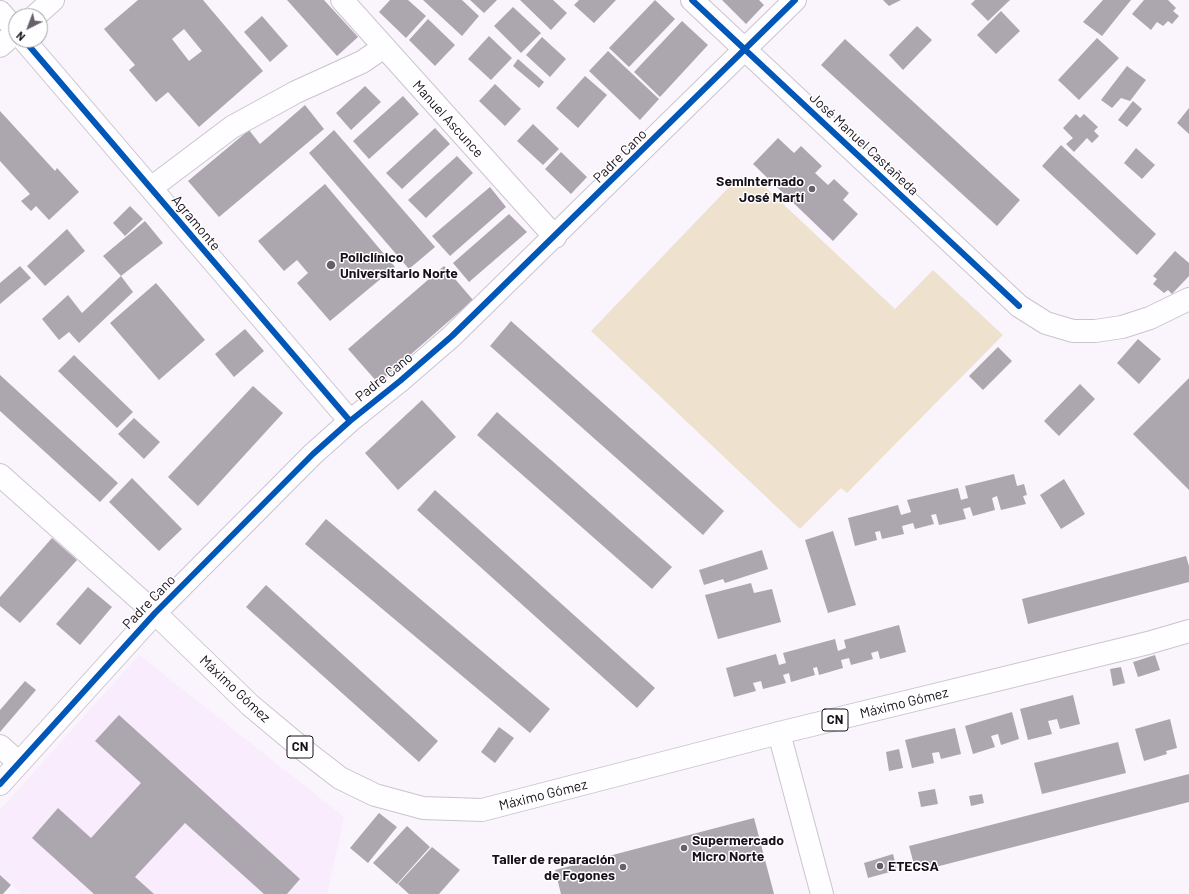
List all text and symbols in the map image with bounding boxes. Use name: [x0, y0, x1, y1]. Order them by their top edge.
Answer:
north arrow: [8, 8, 48, 48]
text: N: [13, 29, 27, 44]
street label: Manuel Ascunce: [409, 77, 487, 161]
street label: José Manuel Castañeda: [806, 89, 922, 199]
street label: Padre Cano: [590, 126, 650, 186]
place label: Seminternado José Martí: [716, 173, 804, 206]
marker: Seminternado José Martí: [807, 184, 817, 194]
street label: Agramonte: [168, 192, 224, 254]
place label: Policlínico Universitario Norte: [340, 249, 458, 282]
marker: Policlínico Universitario Norte: [325, 259, 337, 271]
street label: Padre Cano: [352, 349, 416, 405]
street label: Padre Cano: [119, 571, 179, 633]
street label: Máximo Gómez: [196, 652, 274, 726]
street label: Máximo Gómez: [858, 684, 950, 722]
road number: CN: [822, 709, 848, 731]
road number: CN: [287, 736, 313, 758]
street label: Máximo Gómez: [497, 776, 589, 814]
place label: Supermercado Micro Norte: [692, 832, 784, 864]
marker: Supermercado Micro Norte: [679, 843, 689, 853]
place label: Taller de reparación de Fogones: [492, 851, 615, 884]
place label: ETECSA: [888, 858, 939, 874]
marker: ETECSA: [875, 861, 885, 871]
marker: Taller de reparación de Fogones: [618, 862, 628, 872]

